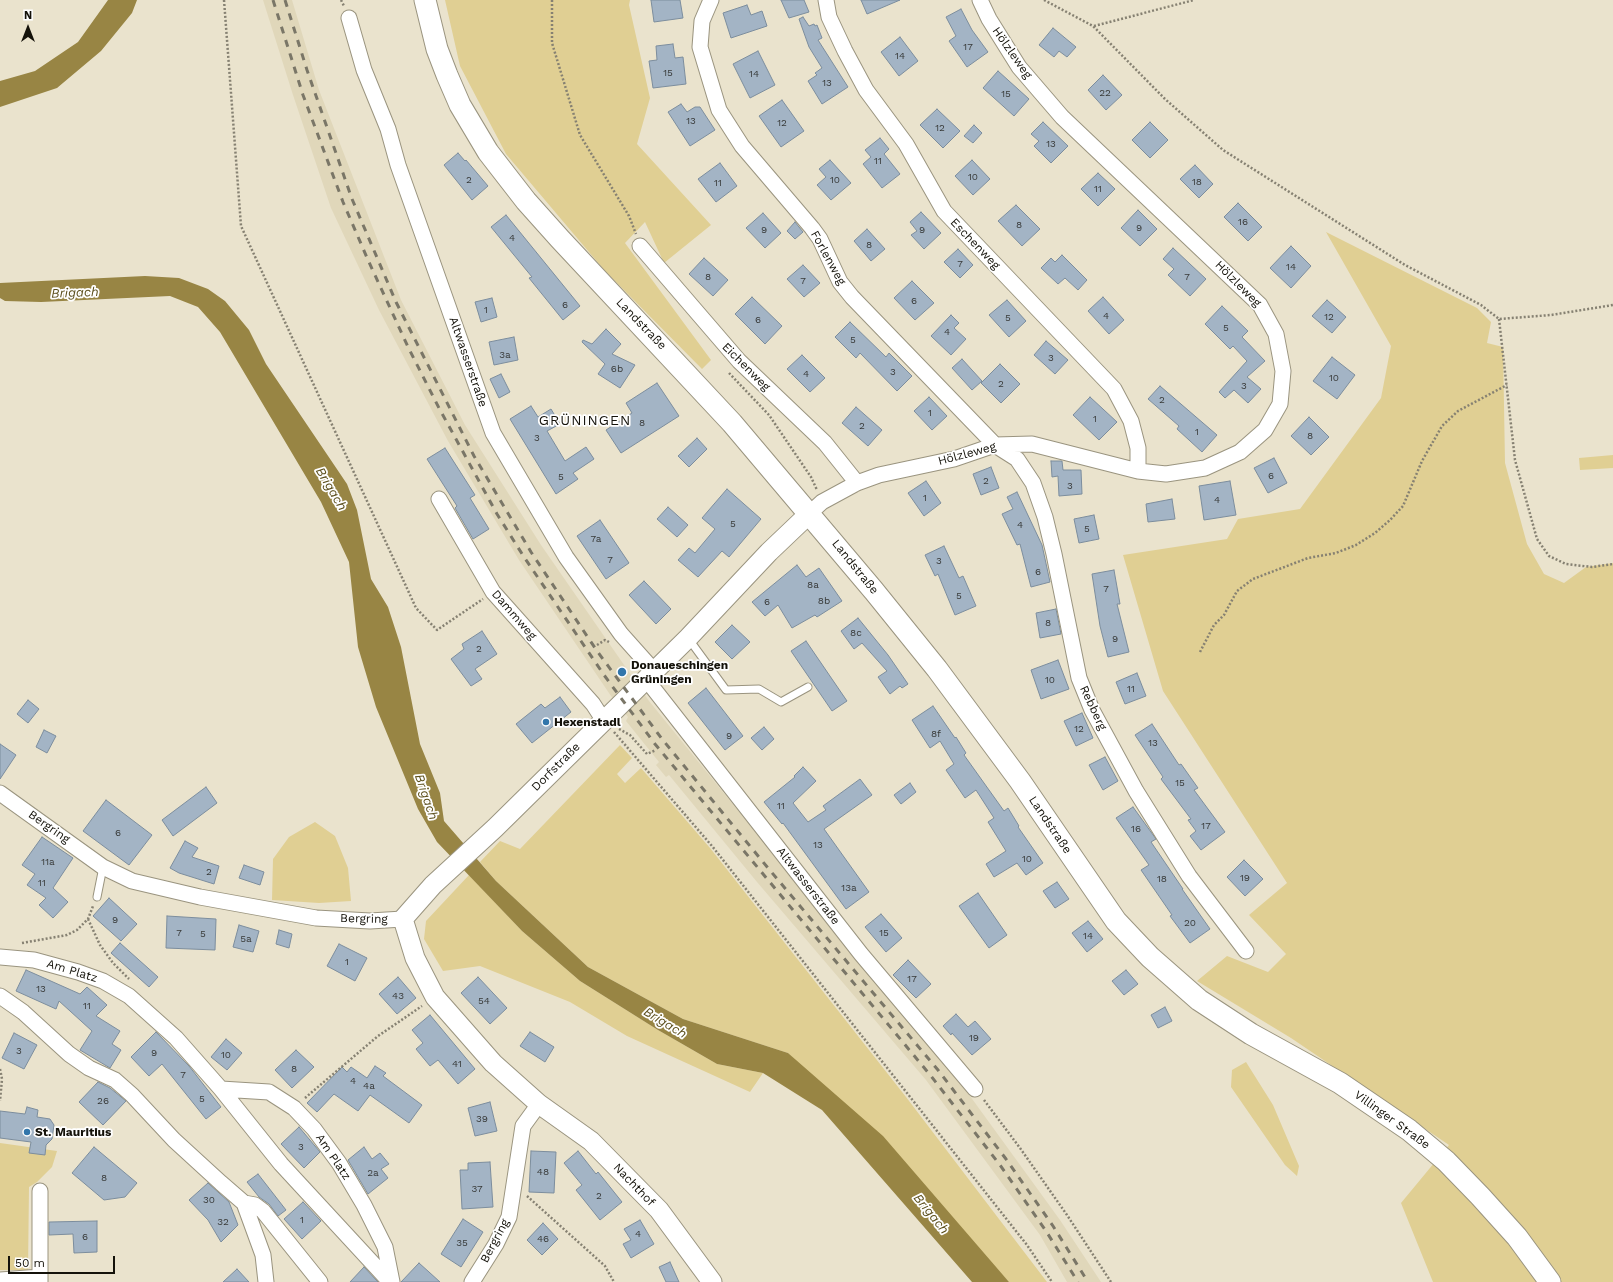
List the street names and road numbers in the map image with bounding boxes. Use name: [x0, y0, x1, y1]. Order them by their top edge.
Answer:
street label: Hölzleweg: [989, 24, 1035, 82]
street label: Eschenweg: [947, 215, 1003, 273]
street label: Forlenweg: [807, 228, 849, 288]
street label: Hölzleweg: [1212, 258, 1264, 310]
street label: Landstraße: [613, 295, 669, 353]
street label: Altwasserstraße: [446, 315, 490, 409]
street label: Eichenweg: [719, 340, 773, 394]
street label: Hölzleweg: [936, 439, 998, 469]
street label: Landstraße: [829, 537, 881, 597]
street label: Dammweg: [488, 587, 540, 643]
street label: Rebberg: [1076, 683, 1110, 733]
street label: Dorfstraße: [529, 740, 583, 794]
street label: Landstraße: [1026, 794, 1074, 856]
street label: Bergring: [25, 807, 73, 847]
street label: Altwasserstraße: [773, 844, 843, 928]
street label: Bergring: [340, 911, 388, 927]
street label: Am Platz: [45, 956, 99, 986]
street label: Villinger Straße: [1351, 1088, 1433, 1152]
street label: Am Platz: [312, 1131, 354, 1183]
street label: Nachthof: [610, 1161, 658, 1209]
street label: Bergring: [477, 1217, 513, 1265]

